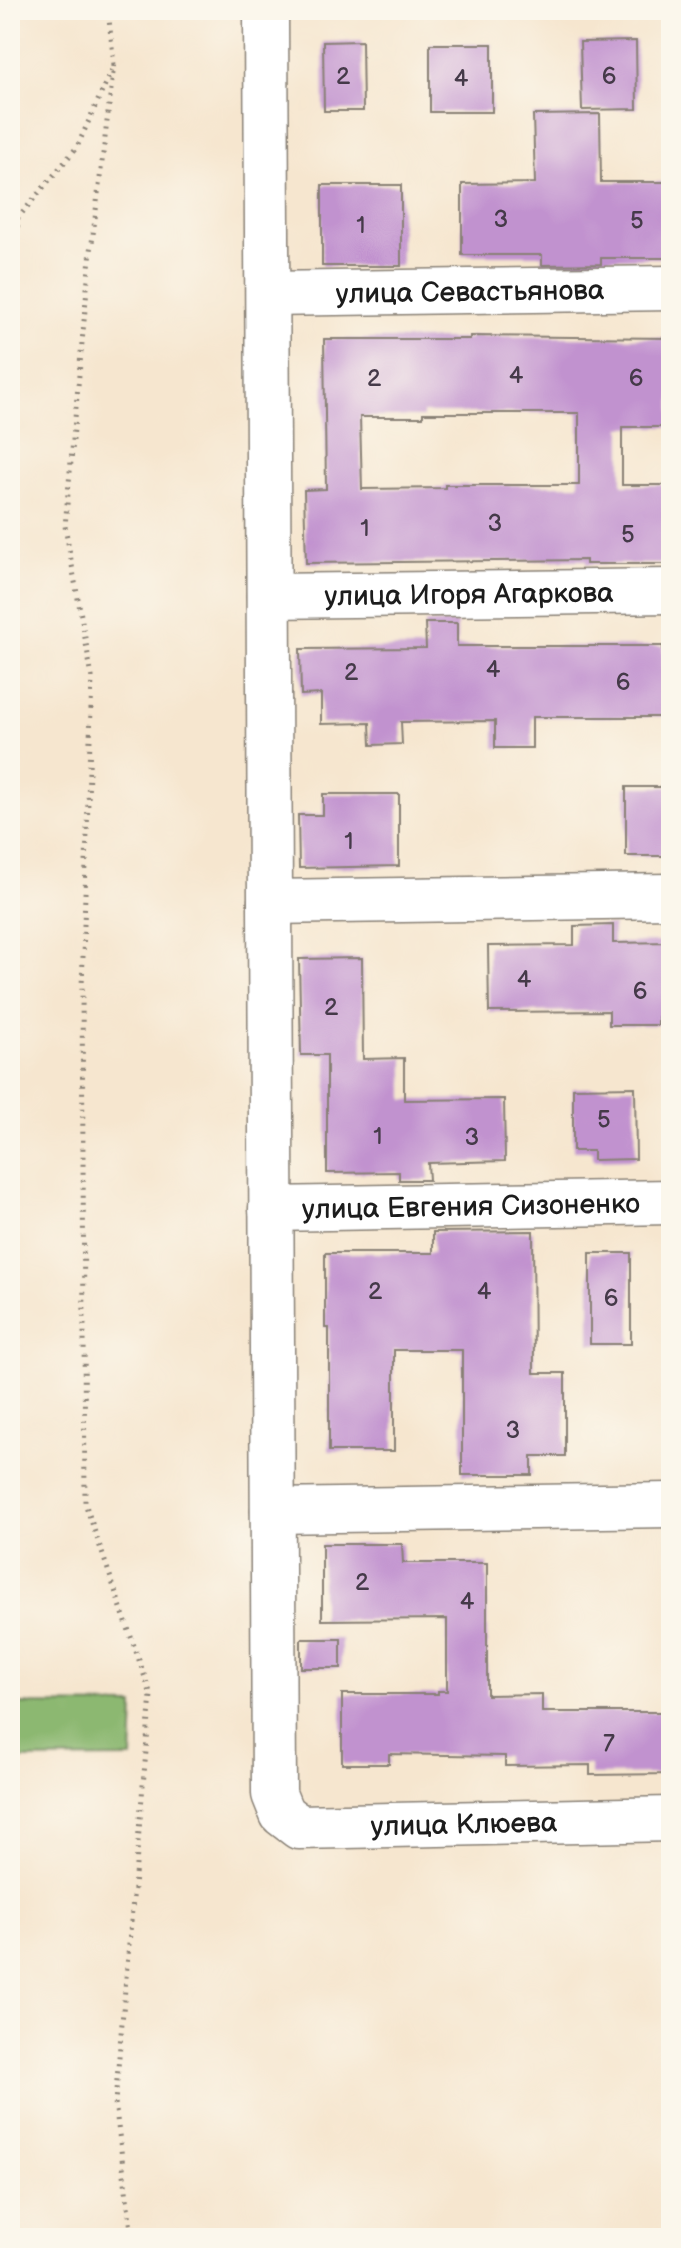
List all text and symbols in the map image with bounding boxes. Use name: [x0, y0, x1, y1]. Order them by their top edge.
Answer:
house number: 2: [336, 62, 350, 91]
house number: 6: [602, 62, 616, 91]
house number: 4: [454, 64, 469, 93]
house number: 3: [494, 205, 508, 234]
house number: 5: [630, 206, 644, 235]
house number: 1: [356, 211, 366, 240]
street label: улица Севастьянова: [335, 274, 605, 311]
house number: 4: [509, 361, 524, 390]
house number: 2: [367, 364, 381, 393]
house number: 6: [629, 364, 643, 393]
house number: 3: [488, 509, 502, 538]
house number: 1: [360, 514, 370, 543]
house number: 5: [621, 520, 635, 549]
street label: улица Игоря Агаркова: [324, 577, 614, 613]
house number: 4: [486, 655, 501, 684]
house number: 2: [344, 658, 358, 687]
house number: 6: [616, 668, 630, 697]
house number: 1: [344, 827, 354, 856]
house number: 4: [517, 965, 532, 994]
house number: 6: [633, 977, 647, 1006]
house number: 2: [324, 993, 338, 1022]
house number: 5: [597, 1105, 611, 1134]
house number: 1: [373, 1122, 383, 1151]
house number: 3: [465, 1123, 479, 1152]
street label: улица Евгения Сизоненко: [302, 1188, 640, 1226]
house number: 2: [368, 1277, 382, 1306]
house number: 4: [477, 1277, 492, 1306]
house number: 6: [604, 1284, 618, 1313]
house number: 3: [506, 1416, 520, 1445]
house number: 2: [355, 1568, 369, 1597]
house number: 4: [460, 1587, 475, 1616]
house number: 7: [603, 1729, 615, 1758]
street label: улица Клюева: [370, 1806, 558, 1843]

